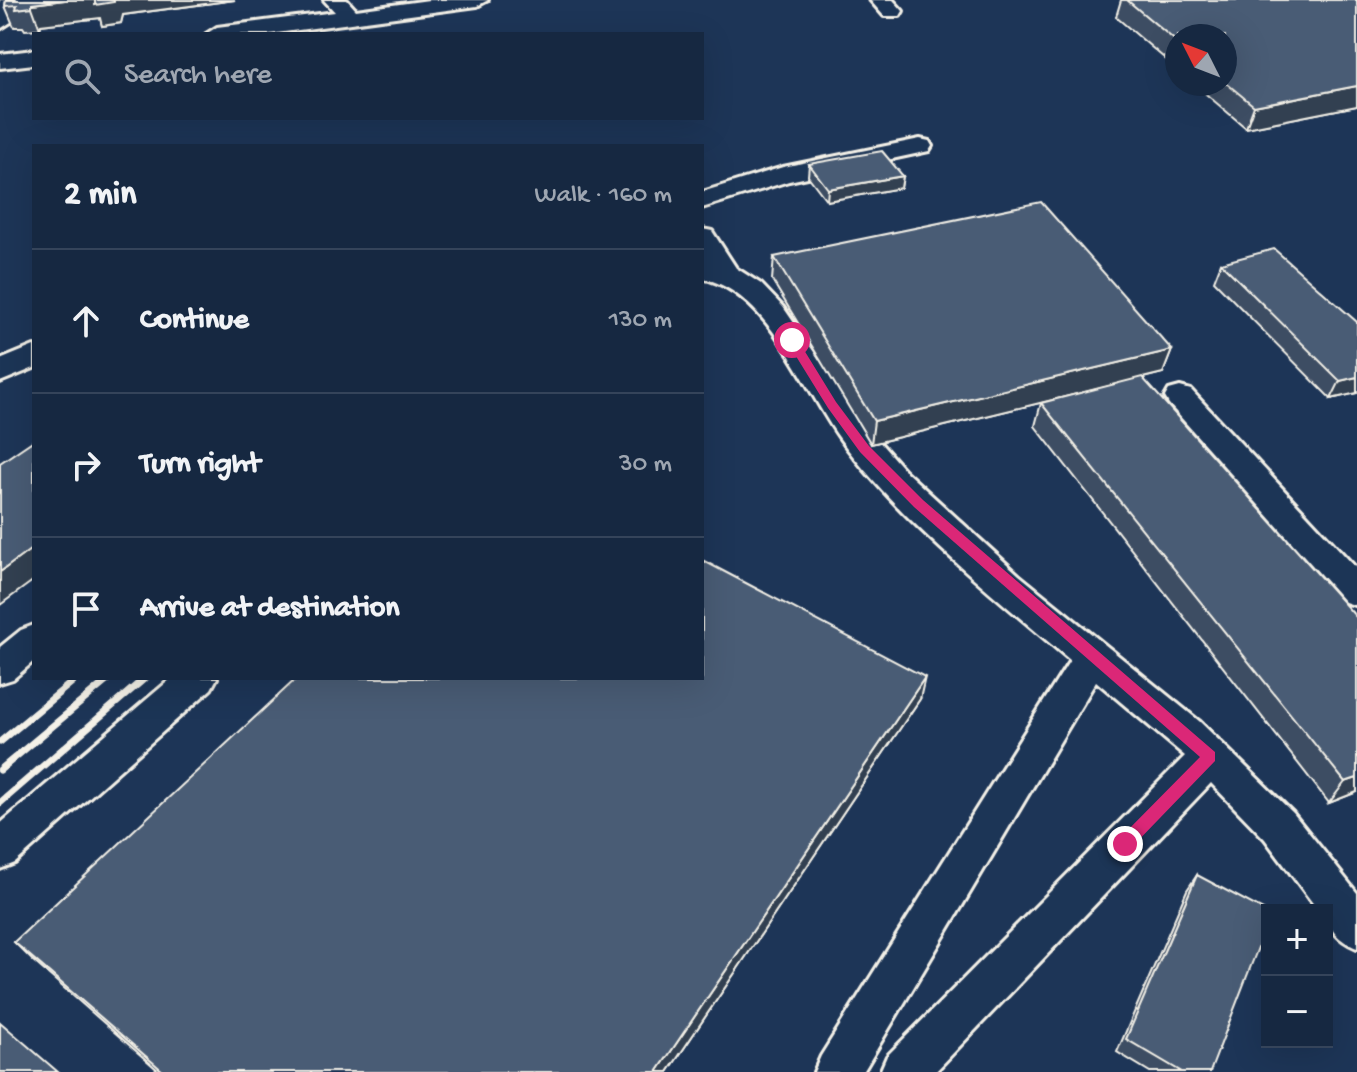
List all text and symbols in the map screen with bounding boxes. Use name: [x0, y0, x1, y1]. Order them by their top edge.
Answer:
north arrow: [1165, 24, 1237, 96]
search box: [32, 32, 704, 120]
icon: search: [60, 54, 104, 98]
text: Search here: [124, 59, 272, 94]
text: 2 min: [64, 176, 136, 216]
text: Walk · 160 m: [535, 181, 672, 212]
icon: ahead: [64, 299, 108, 343]
text: Continue: [140, 304, 249, 339]
text: 130 m: [609, 306, 672, 337]
route start: [774, 322, 810, 358]
icon: right: [64, 443, 108, 487]
text: Turn right: [140, 448, 260, 483]
text: 30 m: [619, 450, 672, 481]
icon: arrive: [64, 587, 108, 631]
text: Arrive at destination: [140, 592, 400, 627]
route end: [1107, 826, 1143, 862]
map controls: [1261, 904, 1333, 1048]
button: +: [1261, 904, 1333, 976]
button: −: [1261, 976, 1333, 1048]

